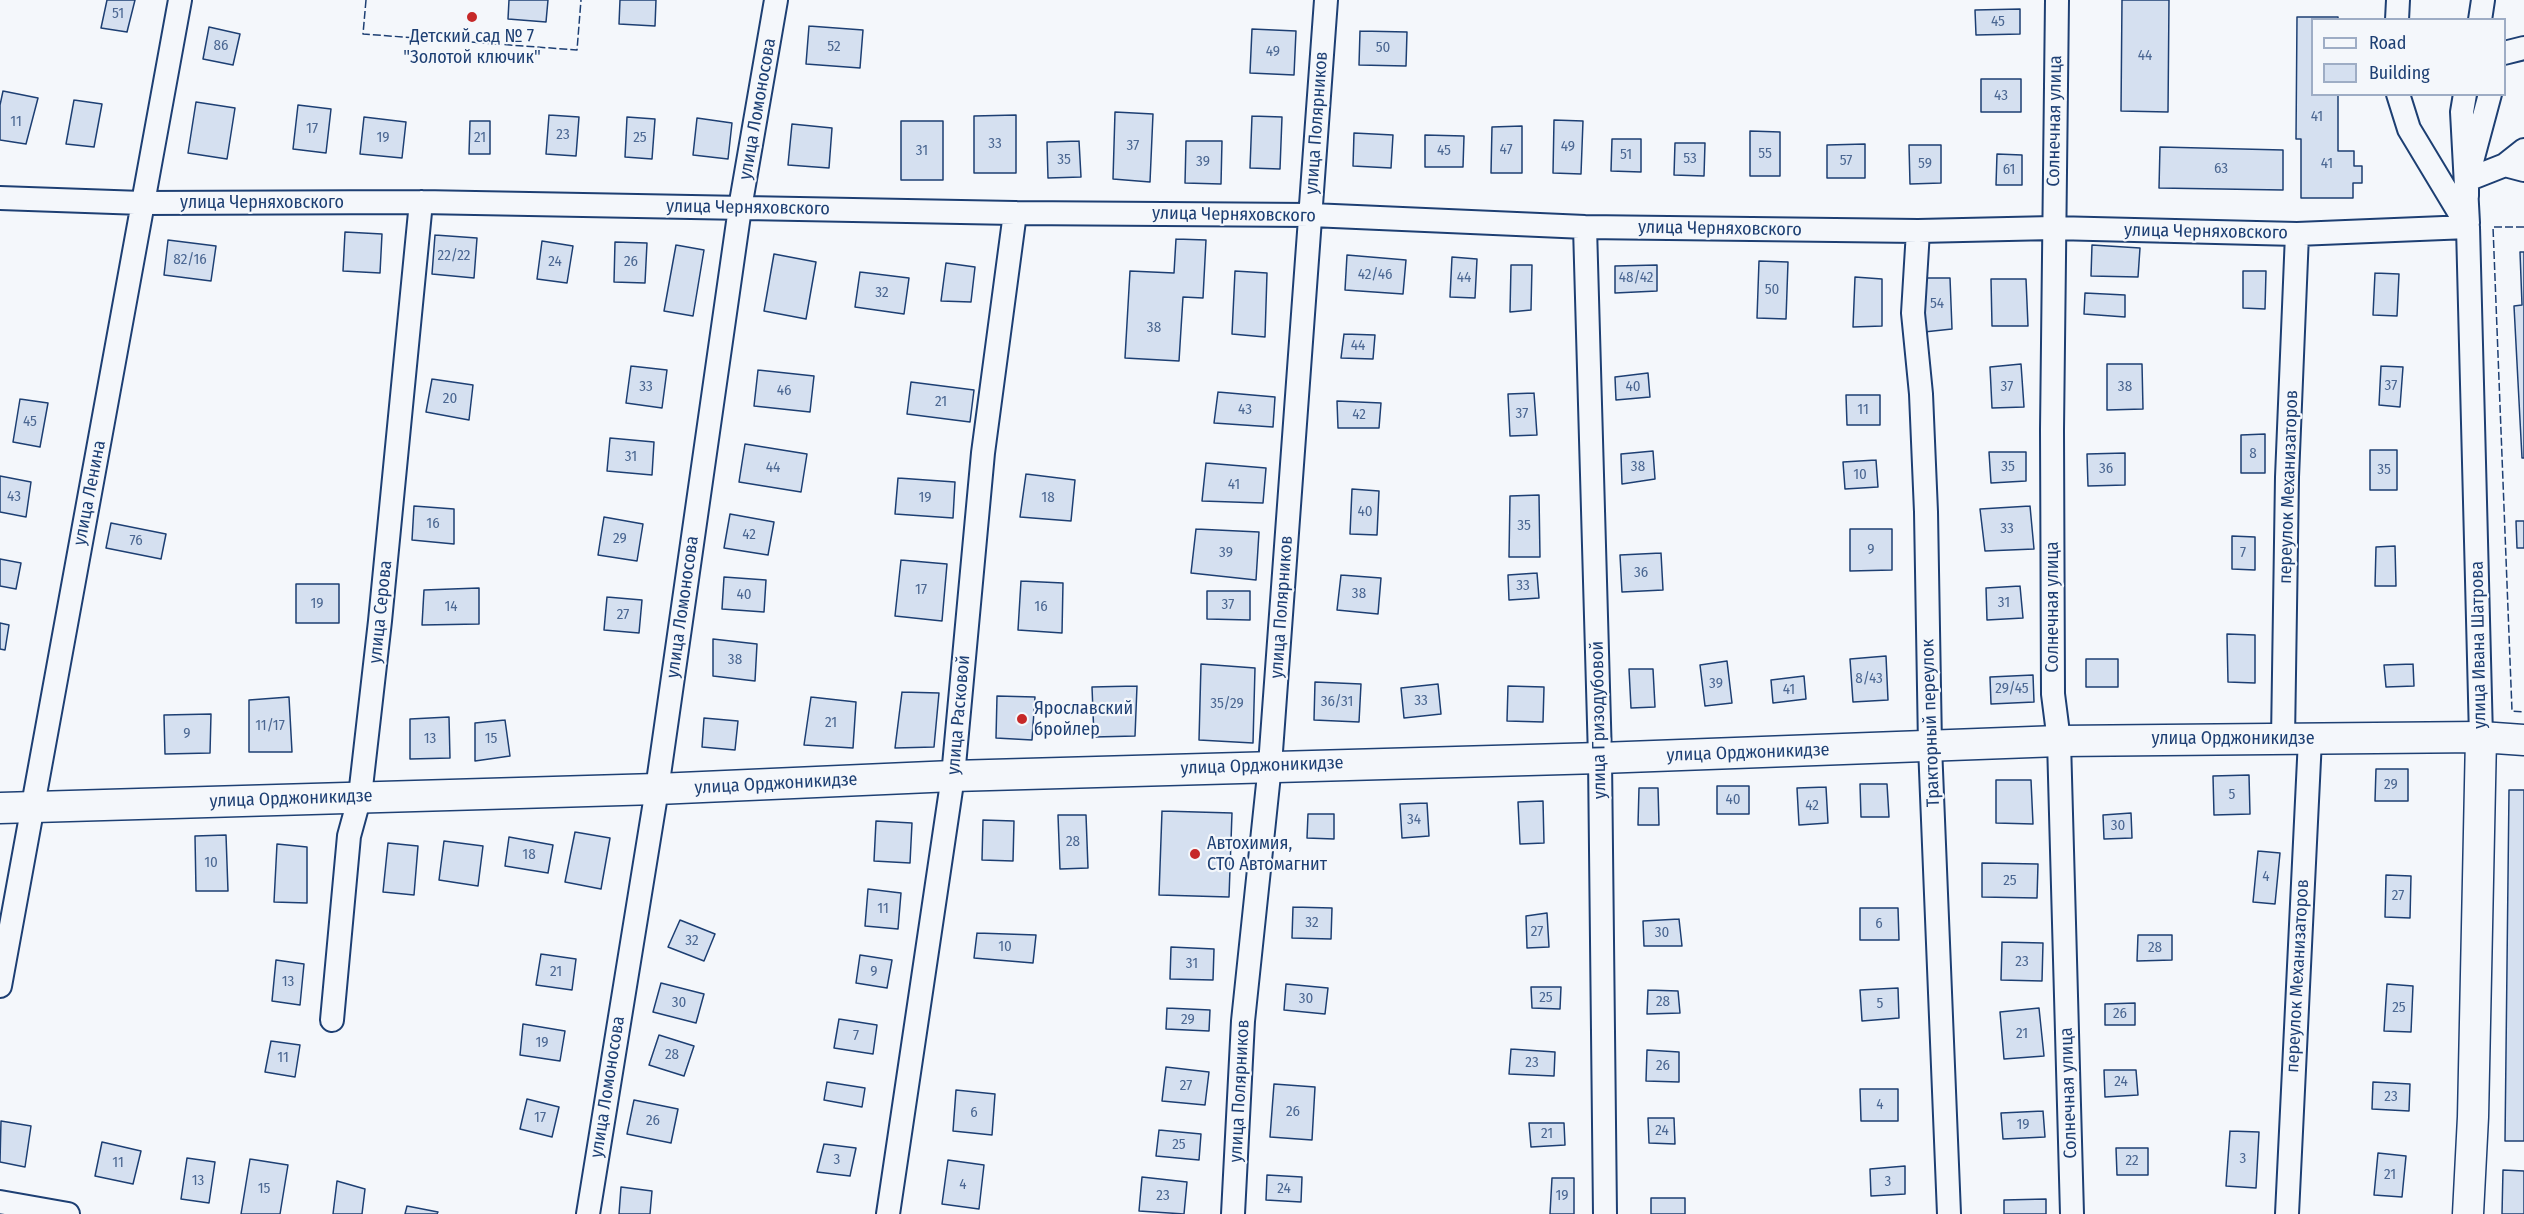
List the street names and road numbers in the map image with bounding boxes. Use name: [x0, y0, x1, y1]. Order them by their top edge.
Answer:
street label: улица Ломоносова: [735, 37, 781, 181]
street label: улица Полярников: [1301, 51, 1333, 195]
street label: Солнечная улица: [2043, 55, 2067, 187]
street label: улица Черняховского: [180, 192, 344, 214]
street label: улица Черняховского: [666, 196, 830, 220]
street label: улица Черняховского: [1152, 203, 1316, 227]
street label: улица Черняховского: [1638, 217, 1802, 241]
street label: улица Черняховского: [2124, 220, 2288, 244]
street label: переулок Механизаторов: [2275, 390, 2303, 584]
street label: улица Ленина: [69, 439, 111, 547]
street label: улица Ломоносова: [662, 535, 704, 679]
street label: улица Полярников: [1266, 535, 1298, 679]
street label: Солнечная улица: [2042, 541, 2064, 673]
street label: улица Серова: [365, 559, 397, 665]
street label: улица Ивана Шатрова: [2467, 561, 2491, 729]
street label: Тракторный переулок: [1917, 639, 1945, 807]
street label: улица Гризодубовой: [1587, 641, 1611, 799]
street label: улица Расковой: [943, 654, 975, 776]
street label: улица Орджоникидзе: [2151, 728, 2315, 750]
street label: улица Орджоникидзе: [1666, 739, 1830, 767]
street label: улица Орджоникидзе: [1180, 752, 1344, 780]
street label: улица Орджоникидзе: [694, 769, 858, 799]
street label: улица Орджоникидзе: [209, 785, 373, 813]
street label: переулок Механизаторов: [2282, 879, 2314, 1073]
street label: улица Ломоносова: [586, 1015, 630, 1159]
street label: улица Полярников: [1225, 1019, 1255, 1163]
street label: Солнечная улица: [2056, 1027, 2082, 1159]

